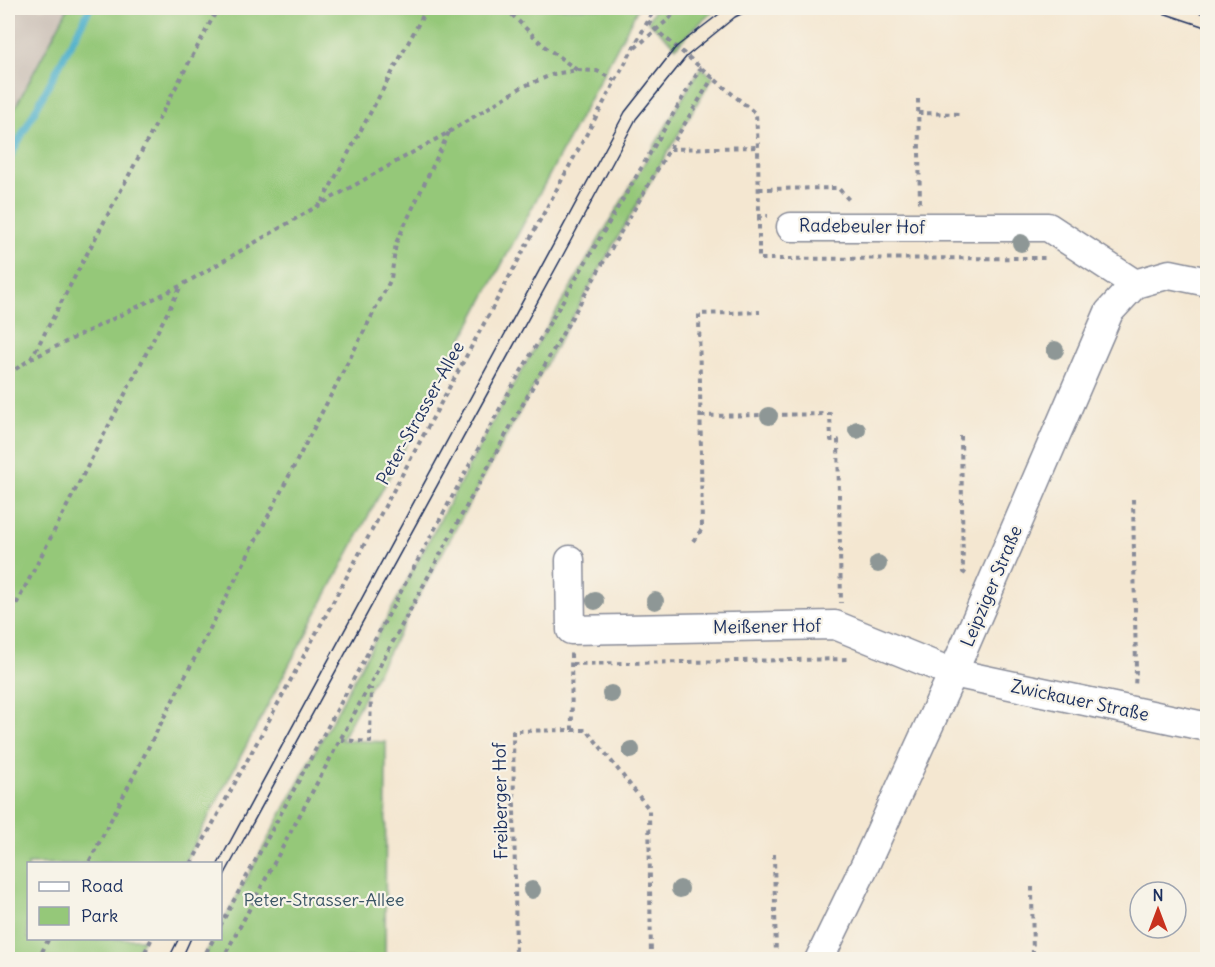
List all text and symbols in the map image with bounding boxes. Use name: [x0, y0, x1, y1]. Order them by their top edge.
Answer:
street label: Radebeuler Hof: [799, 213, 926, 239]
street label: Peter-Strasser-Allee: [371, 337, 469, 489]
street label: Leipziger Straße: [955, 522, 1027, 650]
street label: Meißener Hof: [713, 614, 822, 638]
street label: Zwickauer Straße: [1009, 674, 1151, 726]
street label: Freiberger Hof: [487, 741, 513, 860]
legend: [27, 862, 222, 940]
text: Road: [81, 874, 124, 897]
north arrow: [1128, 880, 1188, 940]
text: N: [1152, 885, 1164, 905]
park label: Peter-Strasser-Allee: [243, 888, 405, 911]
text: Park: [81, 904, 118, 927]

